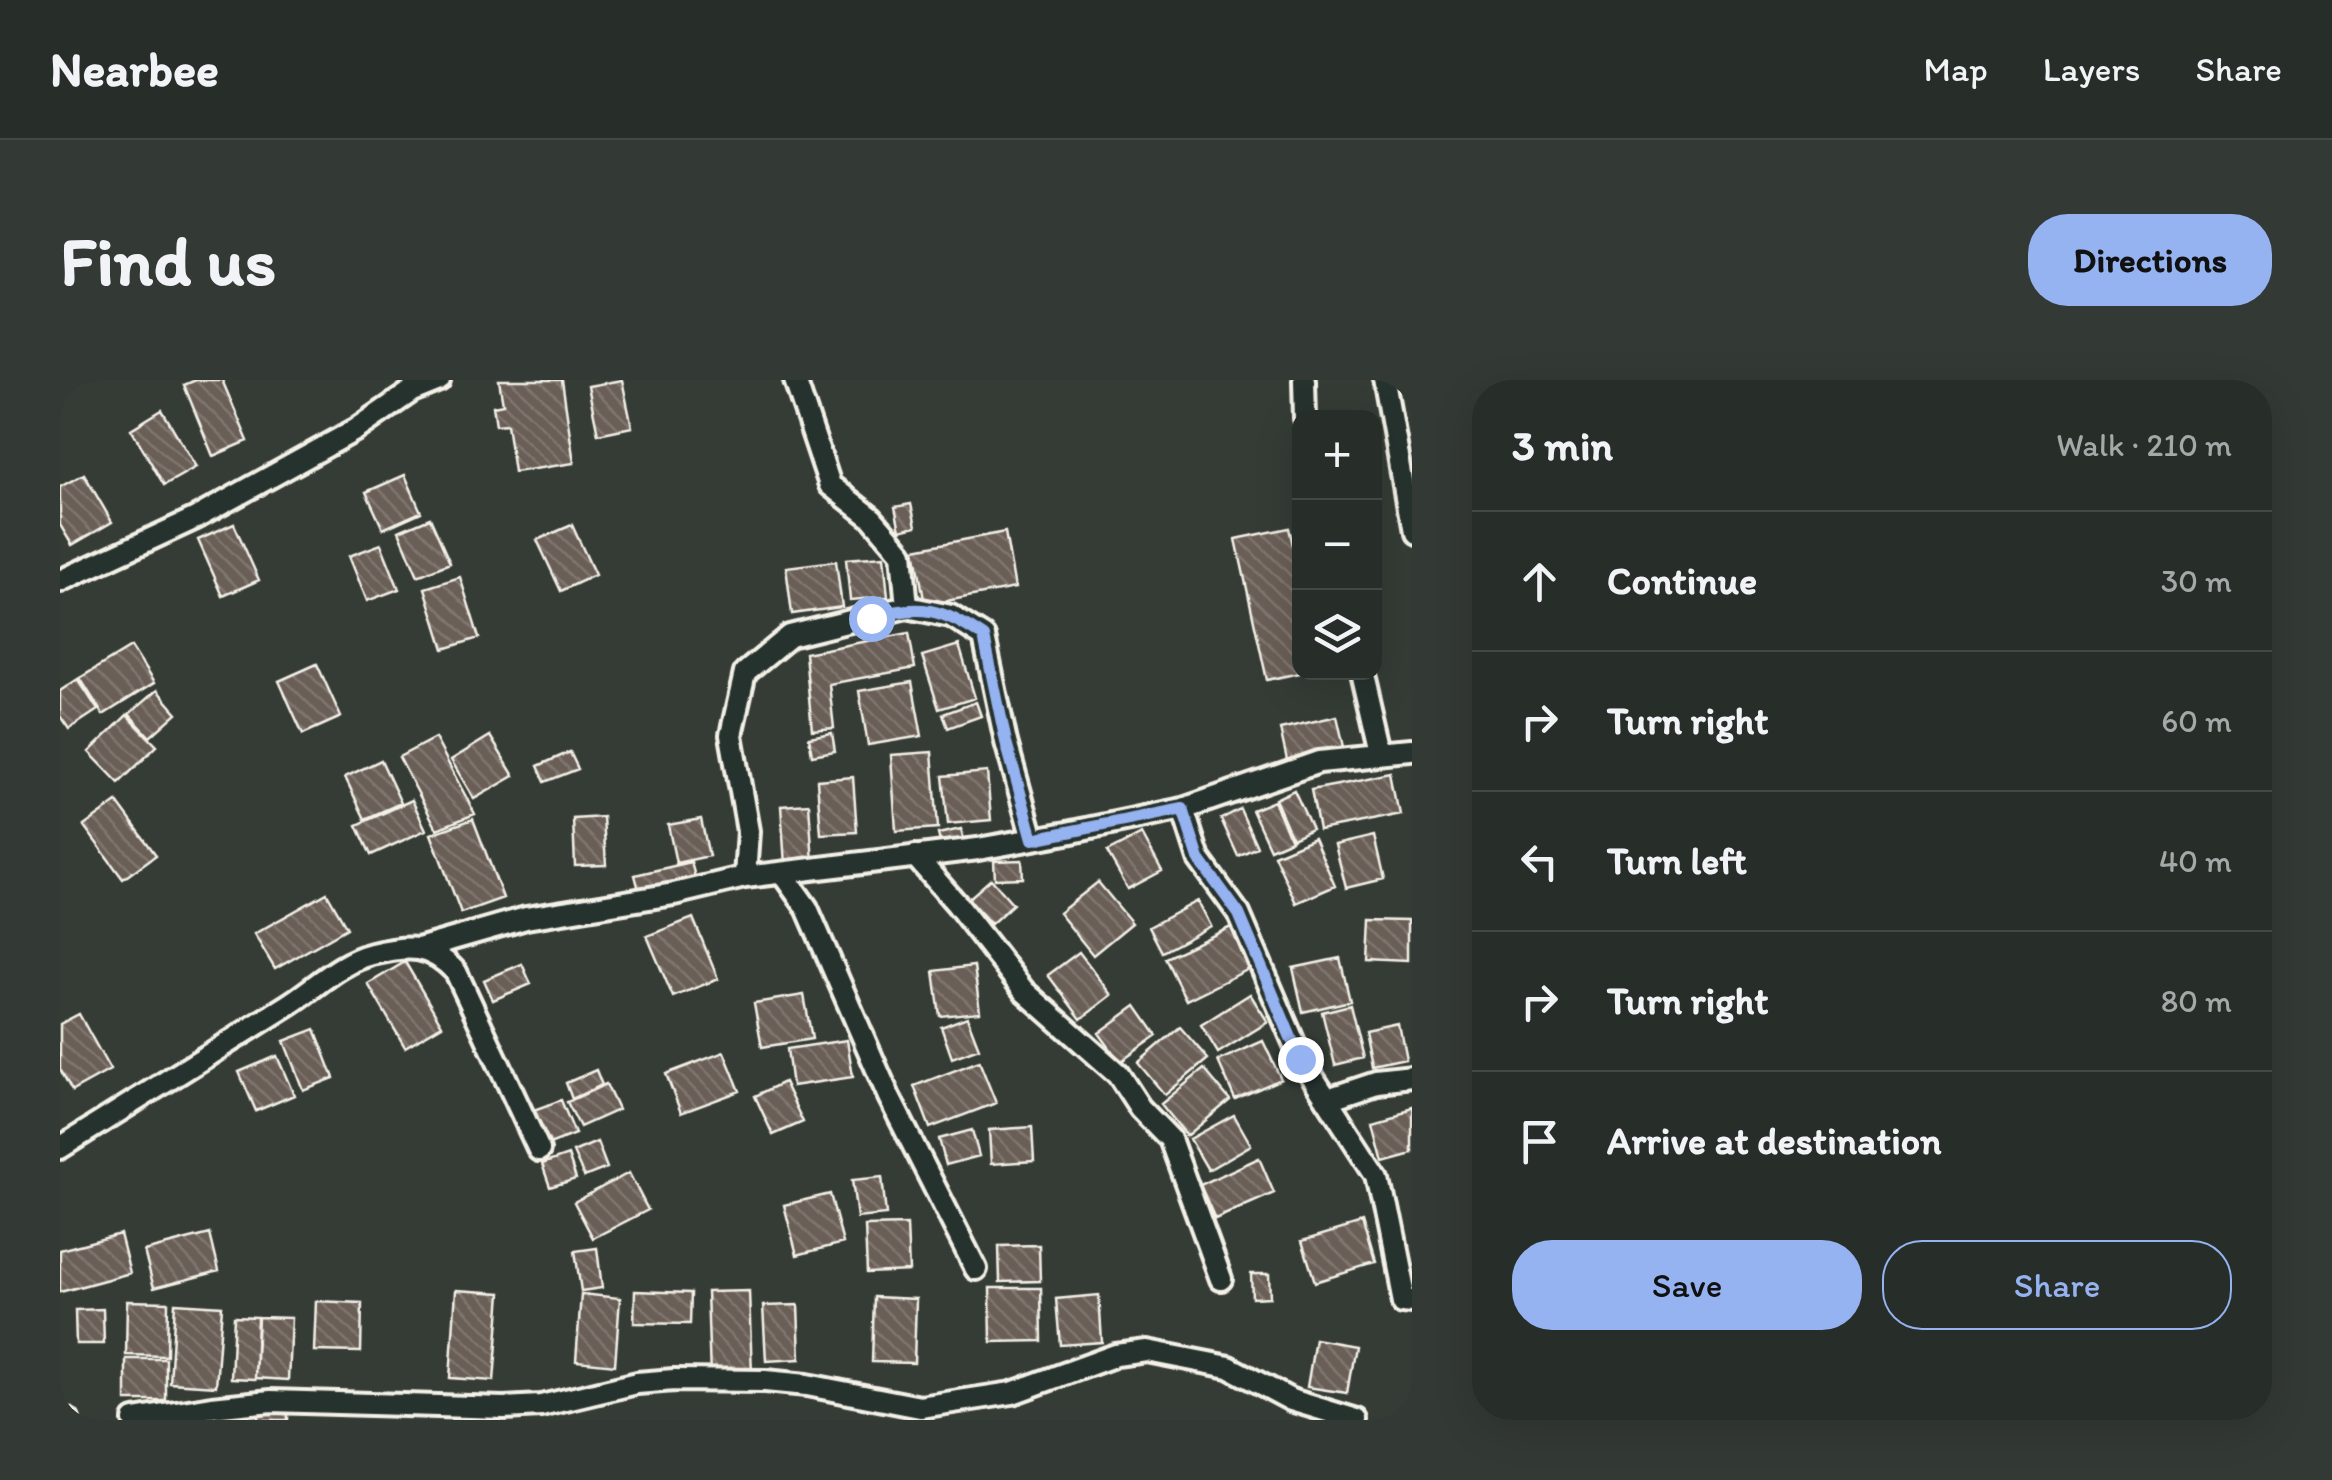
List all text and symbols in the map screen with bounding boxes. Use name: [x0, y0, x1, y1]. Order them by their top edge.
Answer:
text: Nearbee: [50, 40, 219, 98]
text: Map: [1924, 48, 1988, 90]
text: Layers: [2043, 48, 2140, 90]
text: Share: [2195, 48, 2282, 90]
button: Directions: [2028, 214, 2272, 306]
text: Find us: [60, 218, 276, 303]
map controls: [1292, 410, 1382, 680]
button: +: [1292, 410, 1382, 500]
text: 3 min: [1512, 420, 1613, 471]
text: Walk · 210 m: [2056, 426, 2232, 464]
button: −: [1292, 500, 1382, 590]
icon: ahead: [1512, 554, 1567, 609]
text: Continue: [1607, 558, 1757, 604]
text: 30 m: [2161, 562, 2232, 600]
button: layers: [1292, 590, 1382, 680]
route start: [849, 596, 895, 642]
icon: right: [1512, 694, 1567, 749]
text: Turn right: [1607, 698, 1769, 744]
text: 60 m: [2161, 702, 2232, 740]
icon: left: [1512, 834, 1567, 889]
text: Turn left: [1607, 838, 1747, 884]
text: 40 m: [2159, 842, 2232, 880]
icon: right: [1512, 974, 1567, 1029]
text: Turn right: [1607, 978, 1769, 1024]
text: 80 m: [2161, 982, 2232, 1020]
route end: [1278, 1037, 1324, 1083]
icon: arrive: [1512, 1114, 1567, 1169]
text: Arrive at destination: [1607, 1118, 1942, 1164]
button: Save: [1512, 1240, 1862, 1330]
button: Share: [1882, 1240, 2232, 1330]

